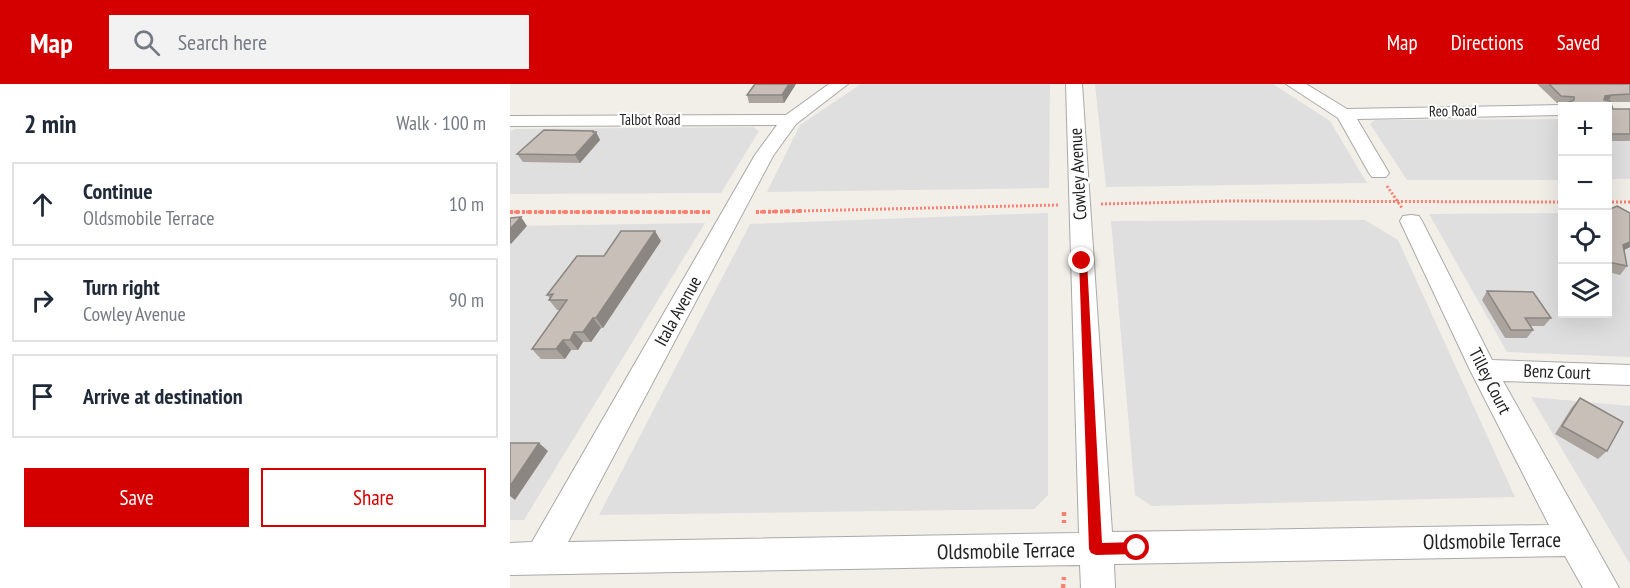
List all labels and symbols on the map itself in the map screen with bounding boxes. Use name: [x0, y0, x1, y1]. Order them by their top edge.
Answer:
street label: Reo Road: [1429, 101, 1477, 120]
street label: Talbot Road: [620, 110, 680, 129]
street label: Cowley Avenue: [1064, 127, 1091, 221]
route end: [1068, 247, 1094, 273]
street label: Itala Avenue: [649, 272, 706, 350]
street label: Tilley Court: [1464, 344, 1517, 418]
street label: Benz Court: [1523, 359, 1591, 384]
street label: Oldsmobile Terrace: [1423, 526, 1561, 555]
route start: [1123, 534, 1149, 560]
street label: Oldsmobile Terrace: [937, 536, 1075, 565]

